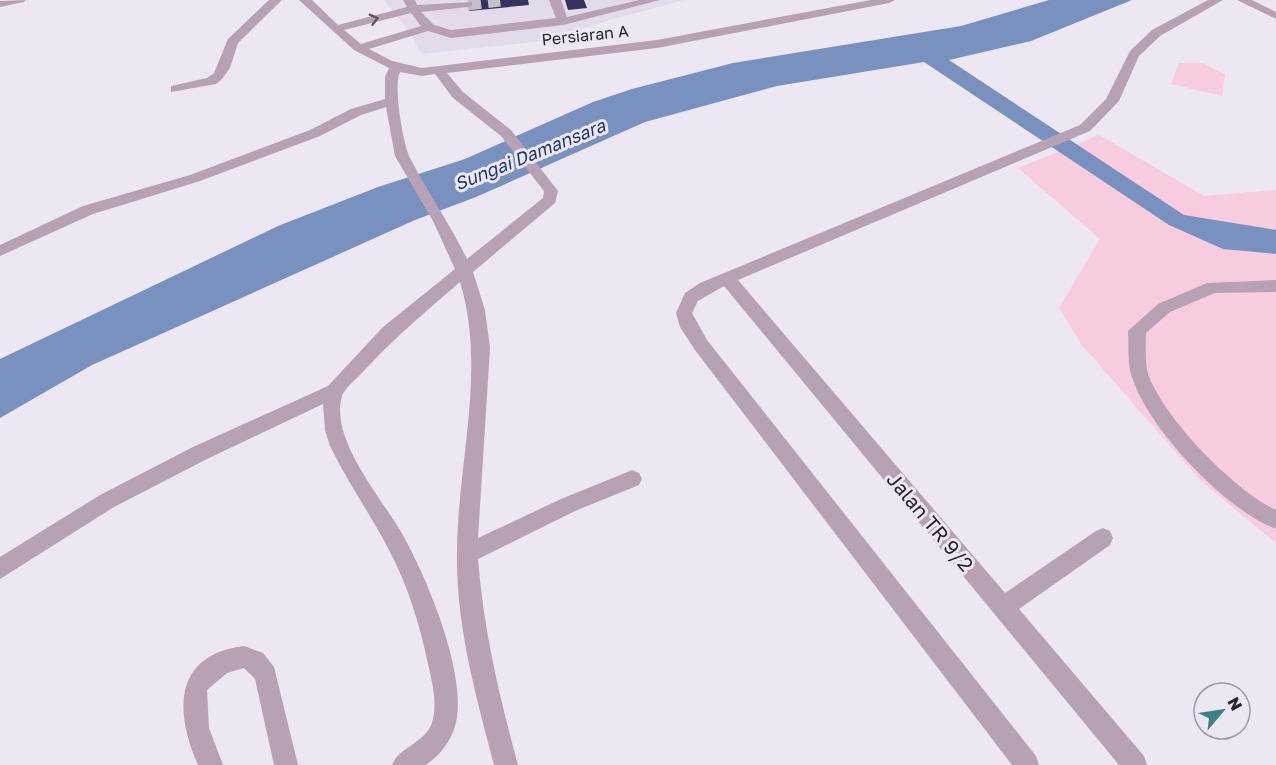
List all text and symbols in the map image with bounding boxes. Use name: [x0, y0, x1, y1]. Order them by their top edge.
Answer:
one-way arrow: [369, 14, 379, 26]
street label: Persiaran A: [541, 20, 630, 50]
water label: Sungai Damansara: [451, 113, 609, 194]
street label: Jalan TR 9/2: [882, 467, 979, 576]
north arrow: [1192, 681, 1252, 741]
text: N: [1223, 694, 1247, 714]

